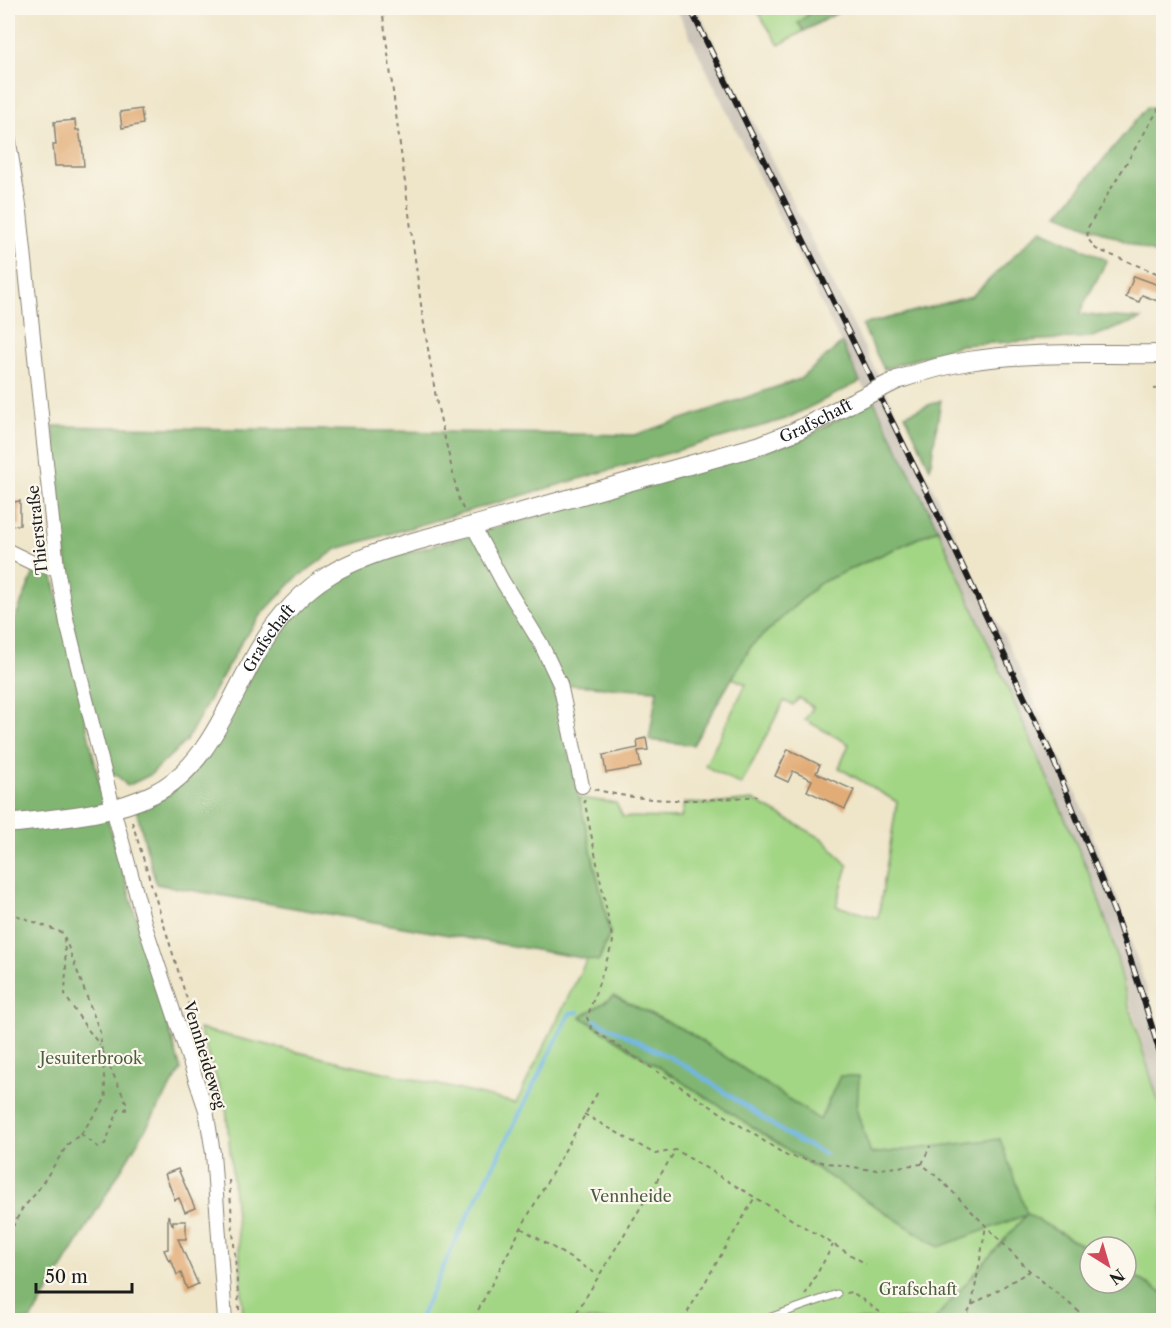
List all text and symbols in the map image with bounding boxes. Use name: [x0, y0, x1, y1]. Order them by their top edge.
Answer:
street label: Grafschaft: [776, 394, 855, 447]
street label: Thierstraße: [22, 484, 52, 576]
street label: Grafschaft: [238, 600, 299, 676]
street label: Vennheideweg: [179, 998, 231, 1112]
park label: Jesuiterbrook: [37, 1048, 143, 1068]
park label: Vennheide: [589, 1186, 672, 1206]
north arrow: [1078, 1235, 1138, 1295]
scale bar: [36, 1256, 132, 1294]
text: N: [1105, 1265, 1129, 1289]
text: 50 m: [45, 1266, 88, 1288]
park label: Grafschaft: [879, 1279, 957, 1299]

